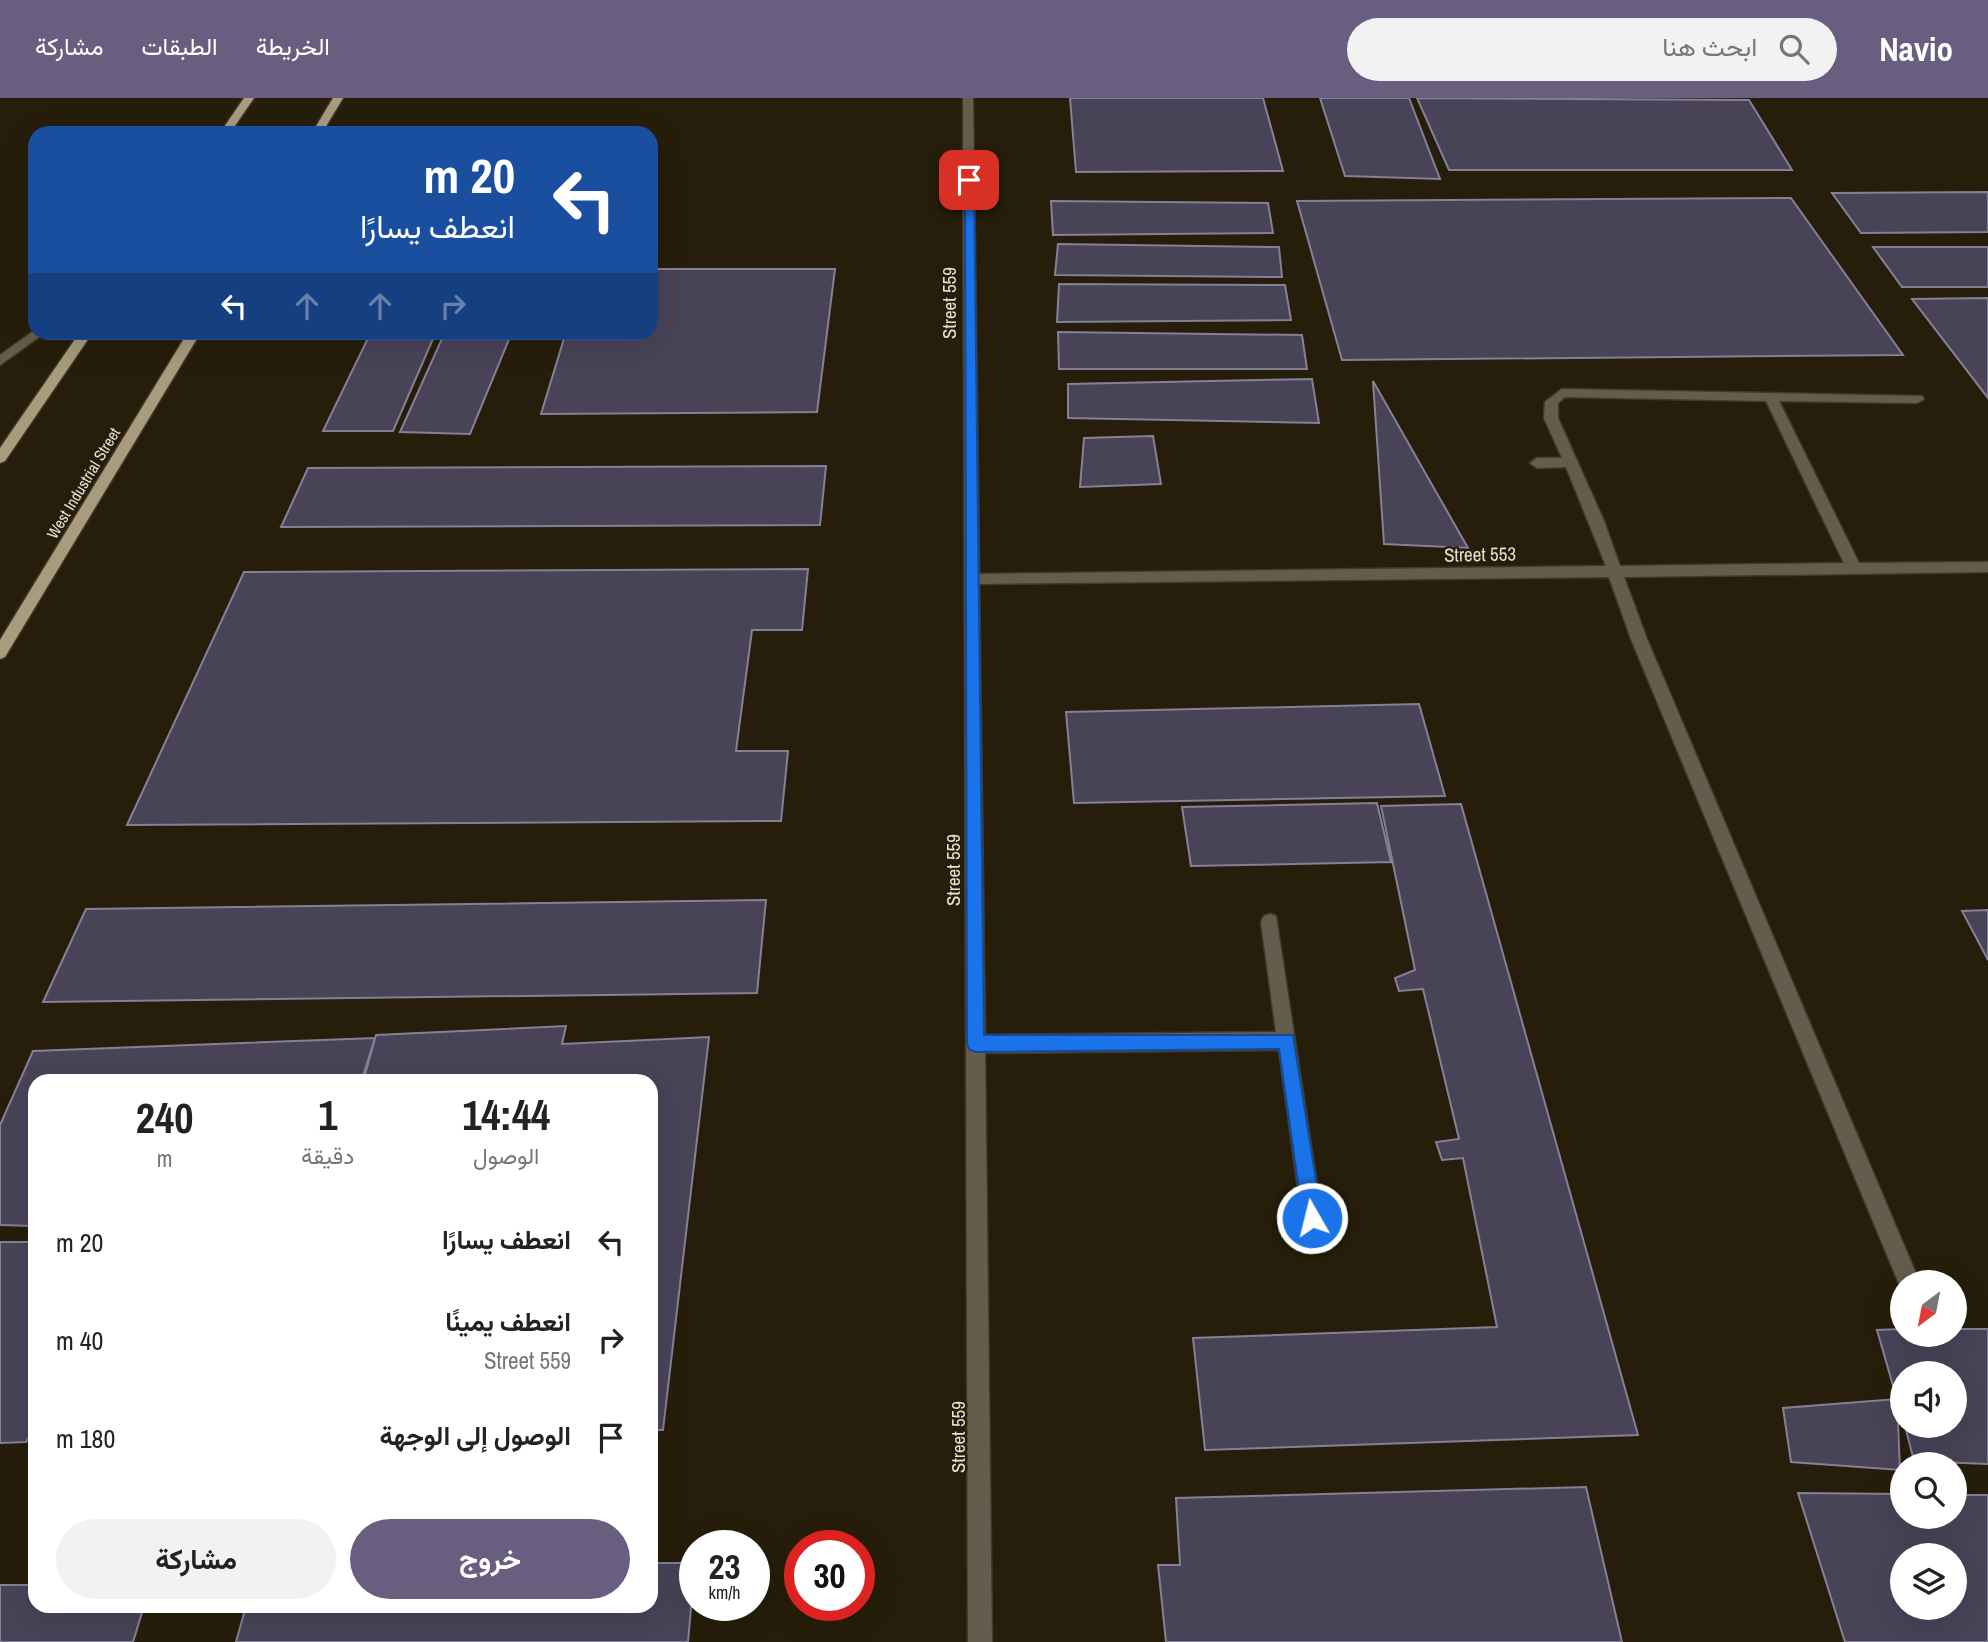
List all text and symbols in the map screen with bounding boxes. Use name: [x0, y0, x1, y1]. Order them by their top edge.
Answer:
search box: [1347, 18, 1837, 81]
text: Navio: [1879, 27, 1953, 71]
text: ابحث هنا: [1662, 29, 1757, 64]
text: مشاركة: [35, 30, 103, 62]
text: الطبقات: [141, 30, 218, 62]
text: الخريطة: [256, 30, 330, 62]
icon: search: [1775, 30, 1813, 68]
text: 20 m: [423, 142, 515, 208]
pin: [939, 150, 999, 210]
icon: left: [539, 154, 630, 245]
icon: arrive: [950, 161, 988, 199]
text: انعطف يسارًا: [360, 205, 515, 248]
street label: Street 559: [936, 267, 962, 339]
icon: left: [215, 287, 253, 325]
icon: ahead: [288, 287, 326, 325]
icon: ahead: [361, 287, 399, 325]
icon: right: [434, 287, 472, 325]
street label: West Industrial Street: [41, 423, 125, 543]
street label: Street 553: [1444, 540, 1516, 568]
street label: Street 559: [940, 834, 966, 906]
text: 1: [318, 1087, 337, 1143]
text: 14:44: [462, 1087, 550, 1143]
text: 240: [136, 1090, 193, 1146]
text: دقيقة: [301, 1140, 354, 1171]
text: الوصول: [473, 1140, 539, 1171]
text: m: [157, 1143, 172, 1174]
position arrow: [1275, 1181, 1349, 1255]
text: انعطف يسارًا: [442, 1222, 571, 1257]
icon: left: [592, 1223, 630, 1261]
text: 20 m: [56, 1225, 103, 1260]
north arrow: [1890, 1270, 1967, 1348]
map controls: [1890, 1270, 1967, 1620]
text: انعطف يمينًا: [445, 1304, 571, 1339]
icon: right: [592, 1321, 630, 1359]
text: 40 m: [56, 1323, 103, 1358]
text: Street 559: [484, 1345, 571, 1376]
button: sound: [1890, 1361, 1967, 1438]
street label: Street 559: [945, 1401, 971, 1473]
text: الوصول إلى الوجهة: [379, 1418, 571, 1453]
icon: arrive: [592, 1419, 630, 1457]
text: 180 m: [56, 1421, 115, 1456]
button: search: [1890, 1452, 1967, 1529]
button: مشاركة: [56, 1519, 336, 1599]
button: خروج: [350, 1519, 630, 1599]
speed limit sign: 30: [784, 1530, 875, 1621]
text: 23: [709, 1543, 740, 1590]
button: layers: [1890, 1543, 1967, 1620]
text: km/h: [709, 1580, 741, 1605]

